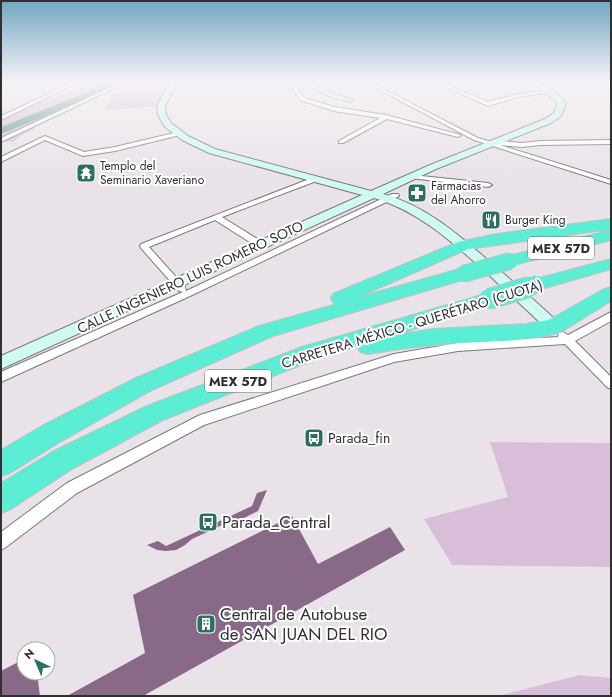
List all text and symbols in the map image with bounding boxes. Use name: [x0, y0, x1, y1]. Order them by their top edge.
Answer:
place label: Templo del Seminario Xaveriano: [100, 157, 205, 189]
temple icon: Templo del Seminario Xaveriano: [75, 162, 97, 184]
place label: Farmacias del Ahorro: [431, 177, 486, 209]
pharmacy icon: Farmacias del Ahorro: [406, 182, 428, 204]
restaurant icon: Burger King: [480, 209, 502, 231]
place label: Burger King: [505, 211, 566, 229]
street label: CALLE INGENIERO LUIS ROMERO SOTO: [74, 216, 306, 338]
road number: MEX 57D: [528, 237, 594, 259]
street label: CARRETERA MÉXICO - QUERÉTARO (CUOTA): [279, 275, 545, 373]
road number: MEX 57D: [205, 370, 271, 392]
bus stop icon: Parada_fin: [303, 427, 325, 449]
place label: Parada_fin: [328, 428, 390, 448]
place label: Parada_Central: [222, 510, 331, 534]
bus stop icon: Parada_Central: [197, 511, 219, 533]
place label: Central de Autobuse de SAN JUAN DEL RIO: [220, 602, 387, 646]
building icon: Central de Autobuse de SAN JUAN DEL RIO: [195, 613, 217, 635]
north arrow: [16, 641, 56, 681]
text: N: [20, 645, 38, 663]

